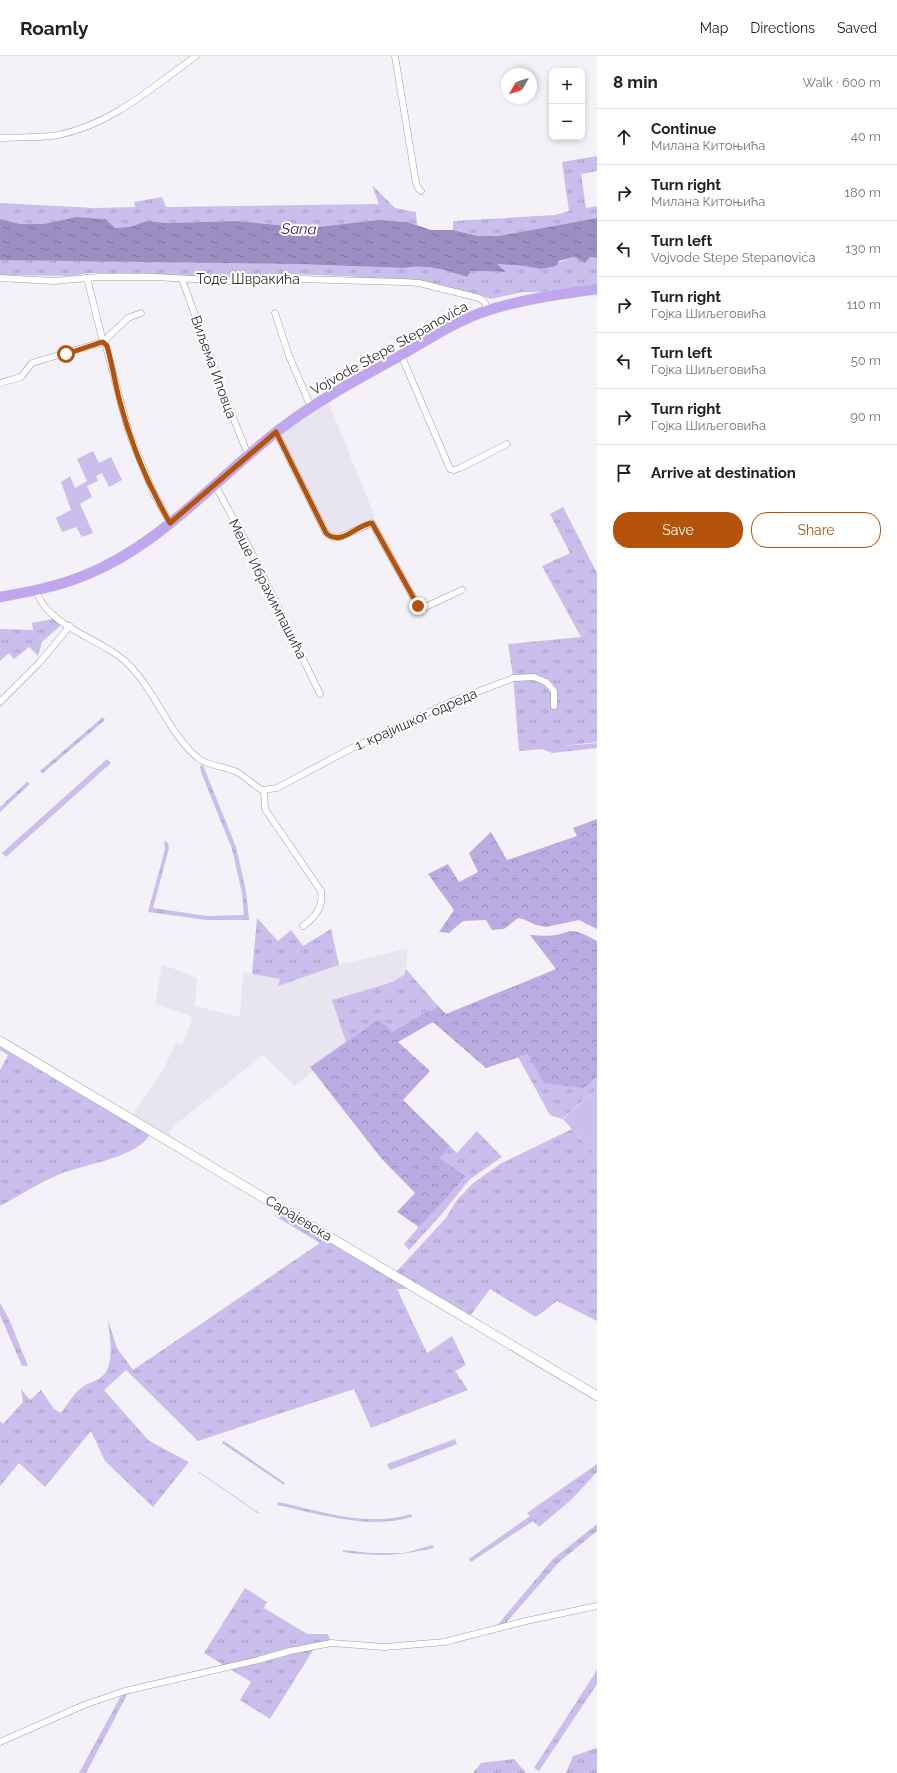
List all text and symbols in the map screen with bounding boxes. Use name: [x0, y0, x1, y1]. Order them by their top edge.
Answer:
text: Roamly: [20, 17, 88, 39]
text: Map: [700, 20, 728, 36]
text: Directions: [750, 20, 815, 36]
text: Saved: [837, 20, 877, 36]
north arrow: [501, 68, 537, 104]
map controls: [549, 68, 585, 140]
button: +: [549, 68, 585, 104]
text: 8 min: [613, 72, 658, 92]
text: Walk · 600 m: [802, 75, 881, 90]
button: −: [549, 104, 585, 140]
text: Continue: [651, 120, 716, 138]
icon: ahead: [613, 126, 635, 148]
text: 40 m: [851, 129, 881, 144]
text: Милана Китоњића: [651, 138, 765, 153]
text: Turn right: [651, 176, 721, 194]
icon: right: [613, 182, 635, 204]
text: 180 m: [845, 185, 881, 200]
text: Милана Китоњића: [651, 194, 765, 209]
water label: Sana: [280, 220, 317, 238]
text: Turn left: [651, 232, 712, 250]
icon: left: [613, 238, 635, 260]
text: 130 m: [845, 241, 881, 256]
text: Vojvode Stepe Stepanovića: [651, 250, 816, 265]
street label: Тоде Швракића: [196, 271, 300, 287]
text: Turn right: [651, 288, 721, 306]
icon: right: [613, 294, 635, 316]
text: 110 m: [847, 297, 881, 312]
street label: Vojvode Stepe Stepanovića: [308, 298, 470, 398]
text: Гојка Шиљеговића: [651, 306, 766, 321]
street label: Виљема Иповца: [188, 313, 240, 421]
text: Turn left: [651, 344, 712, 362]
route start: [57, 345, 75, 363]
icon: left: [613, 350, 635, 372]
text: 50 m: [851, 353, 881, 368]
text: Гојка Шиљеговића: [651, 362, 766, 377]
text: Turn right: [651, 400, 721, 418]
icon: right: [613, 406, 635, 428]
text: 90 m: [850, 409, 881, 424]
text: Гојка Шиљеговића: [651, 418, 766, 433]
icon: arrive: [613, 462, 635, 484]
text: Arrive at destination: [651, 464, 796, 482]
button: Save: [613, 512, 743, 548]
button: Share: [751, 512, 881, 548]
street label: Меше Ибрахимпашића: [226, 516, 310, 662]
route end: [409, 597, 427, 615]
street label: 1. крајишког одреда: [352, 685, 480, 753]
street label: Сарајевска: [263, 1192, 335, 1244]

